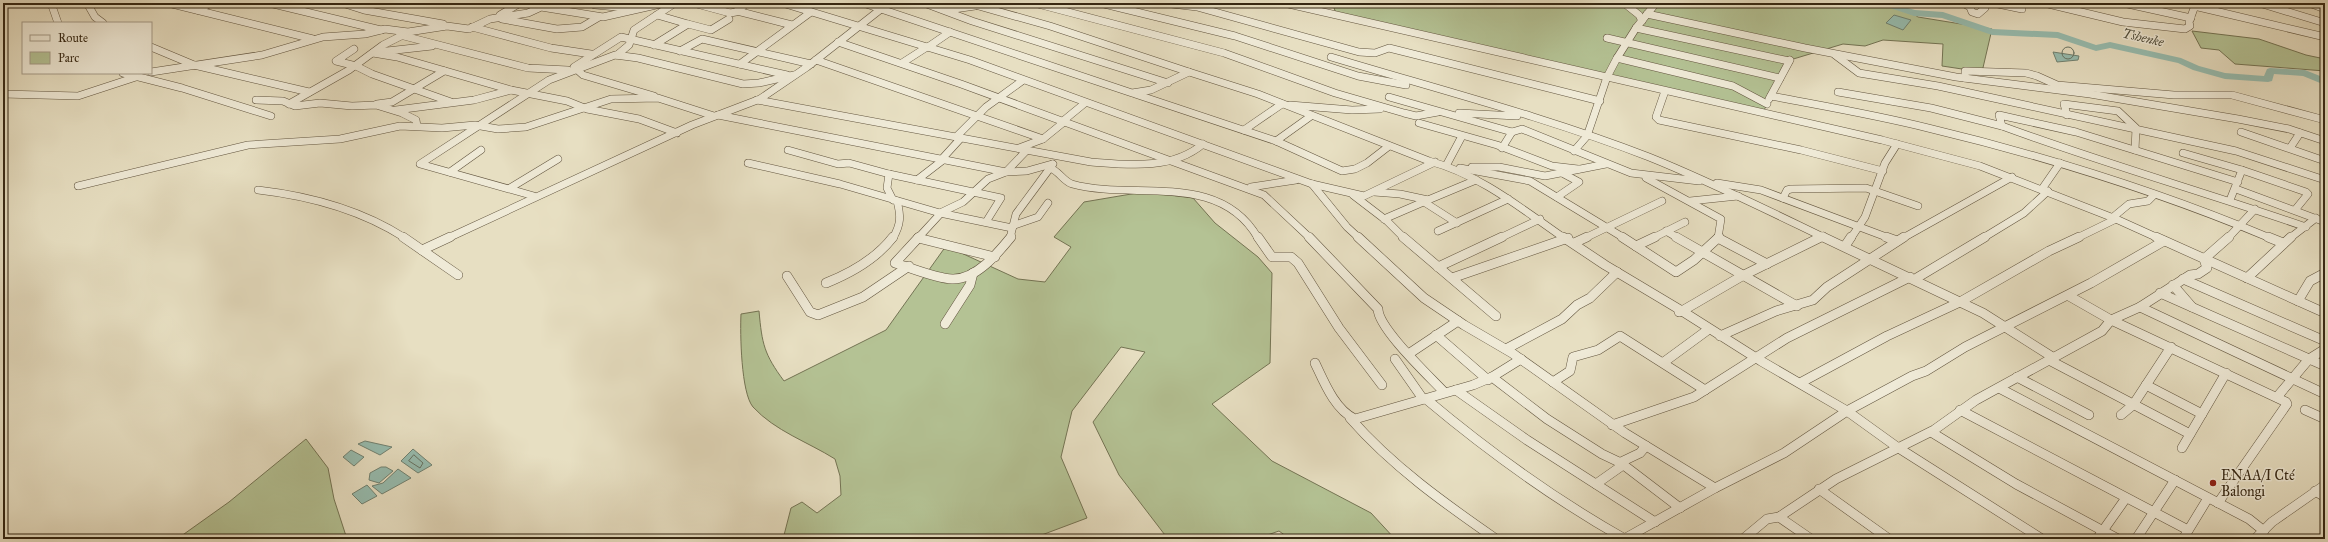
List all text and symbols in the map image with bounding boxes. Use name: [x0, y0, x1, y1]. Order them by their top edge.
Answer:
legend: [22, 22, 152, 74]
water label: Tshenke: [2121, 26, 2166, 51]
text: Route: [58, 31, 88, 45]
text: Parc: [58, 51, 79, 65]
place label: ENAA/I Cté Balongi: [2221, 467, 2295, 500]
marker: ENAA/I Cté Balongi: [2208, 478, 2218, 488]

